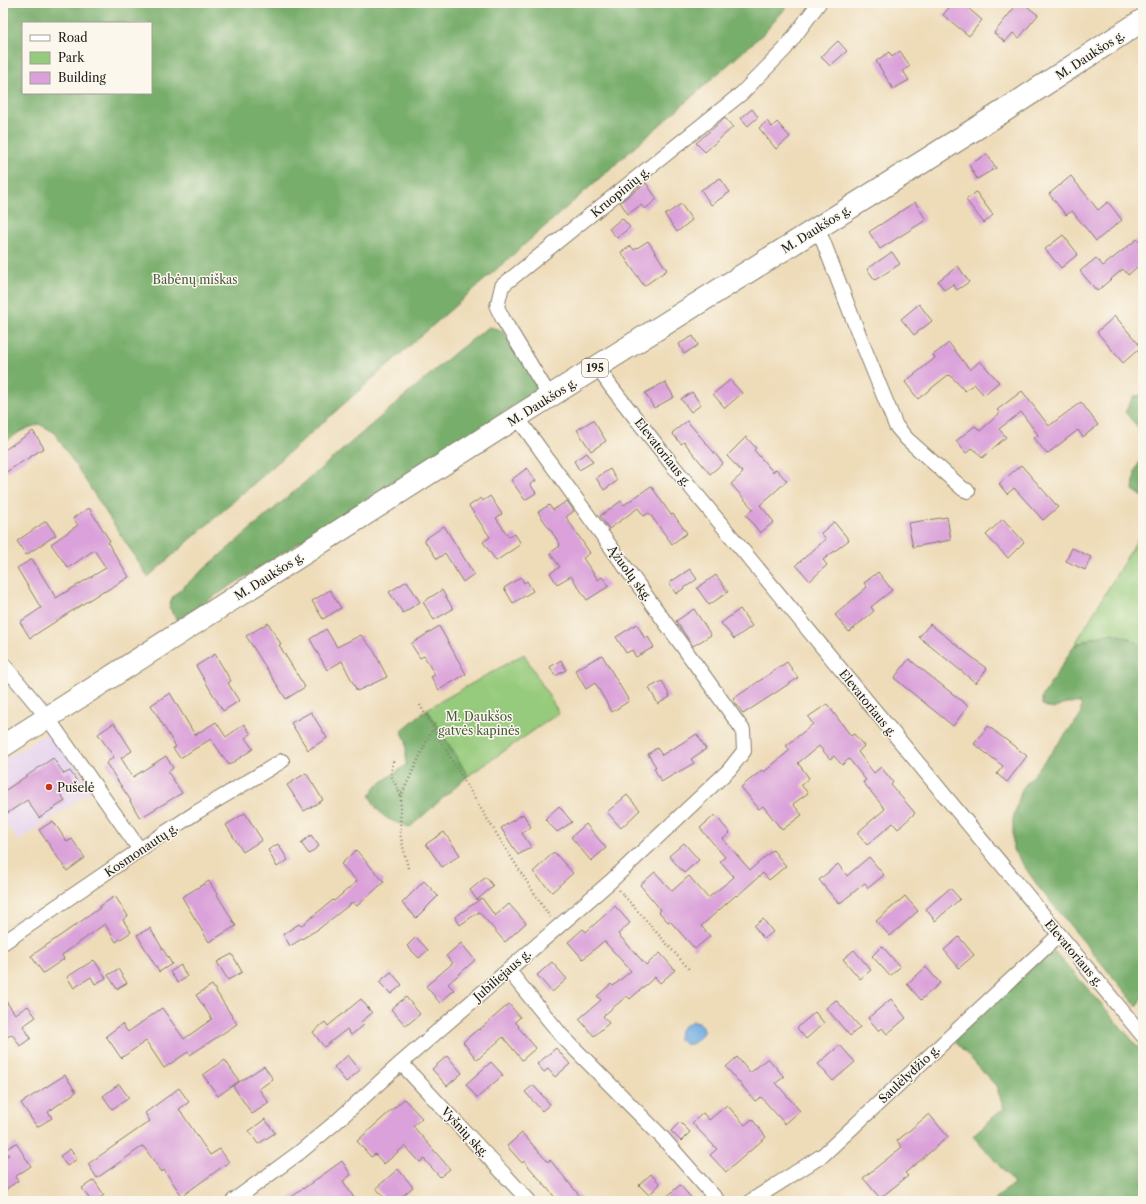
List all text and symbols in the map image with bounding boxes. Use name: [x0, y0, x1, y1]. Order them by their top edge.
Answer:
legend: [22, 22, 152, 94]
street label: M. Daukšos g.: [1053, 27, 1127, 83]
text: Road: [58, 30, 88, 45]
text: Park: [58, 50, 85, 65]
text: Building: [58, 70, 106, 85]
street label: Kruopinių g.: [588, 164, 652, 220]
street label: M. Daukšos g.: [778, 202, 854, 256]
park label: Babėnų miškas: [153, 272, 237, 287]
road number: 195: [582, 359, 608, 377]
street label: M. Daukšos g.: [504, 375, 580, 429]
street label: Elevatoriaus g.: [632, 415, 694, 489]
street label: Ąžuolų skg.: [604, 541, 655, 604]
street label: M. Daukšos g.: [231, 549, 307, 603]
street label: Elevatoriaus g.: [836, 666, 900, 740]
park label: M. Daukšos gatvės kapinės: [438, 709, 520, 738]
place label: Pušelė: [57, 780, 95, 795]
marker: Pušelė: [44, 782, 54, 792]
street label: Kosmonautų g.: [101, 820, 181, 880]
street label: Elevatoriaus g.: [1042, 916, 1106, 990]
street label: Jubiliejaus g.: [469, 946, 534, 1005]
street label: Saulėlydžio g.: [875, 1042, 943, 1106]
street label: Vyšnių skg.: [437, 1103, 492, 1160]

